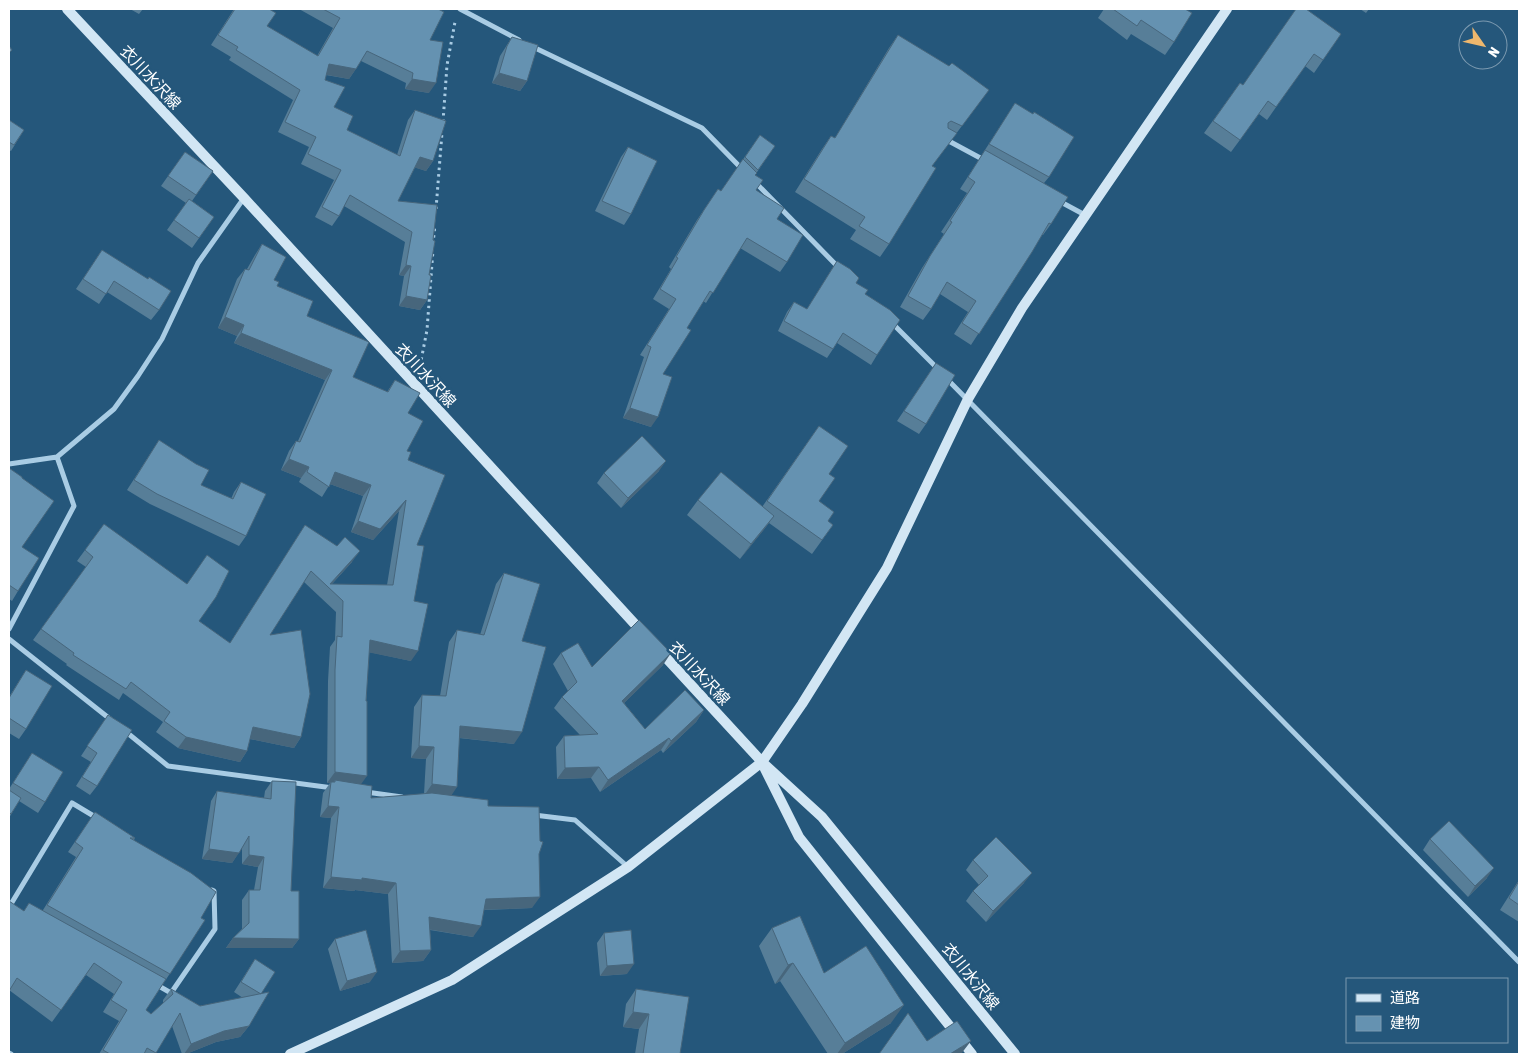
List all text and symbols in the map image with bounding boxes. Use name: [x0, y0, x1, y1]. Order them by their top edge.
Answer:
north arrow: [1458, 20, 1508, 70]
street label: 衣川水沢線: [117, 42, 185, 112]
text: N: [1485, 44, 1503, 60]
street label: 衣川水沢線: [392, 340, 460, 410]
street label: 衣川水沢線: [666, 638, 734, 708]
street label: 衣川水沢線: [939, 939, 1003, 1013]
legend: [1346, 978, 1508, 1043]
text: 道路: [1390, 989, 1420, 1006]
text: 建物: [1390, 1014, 1420, 1031]

